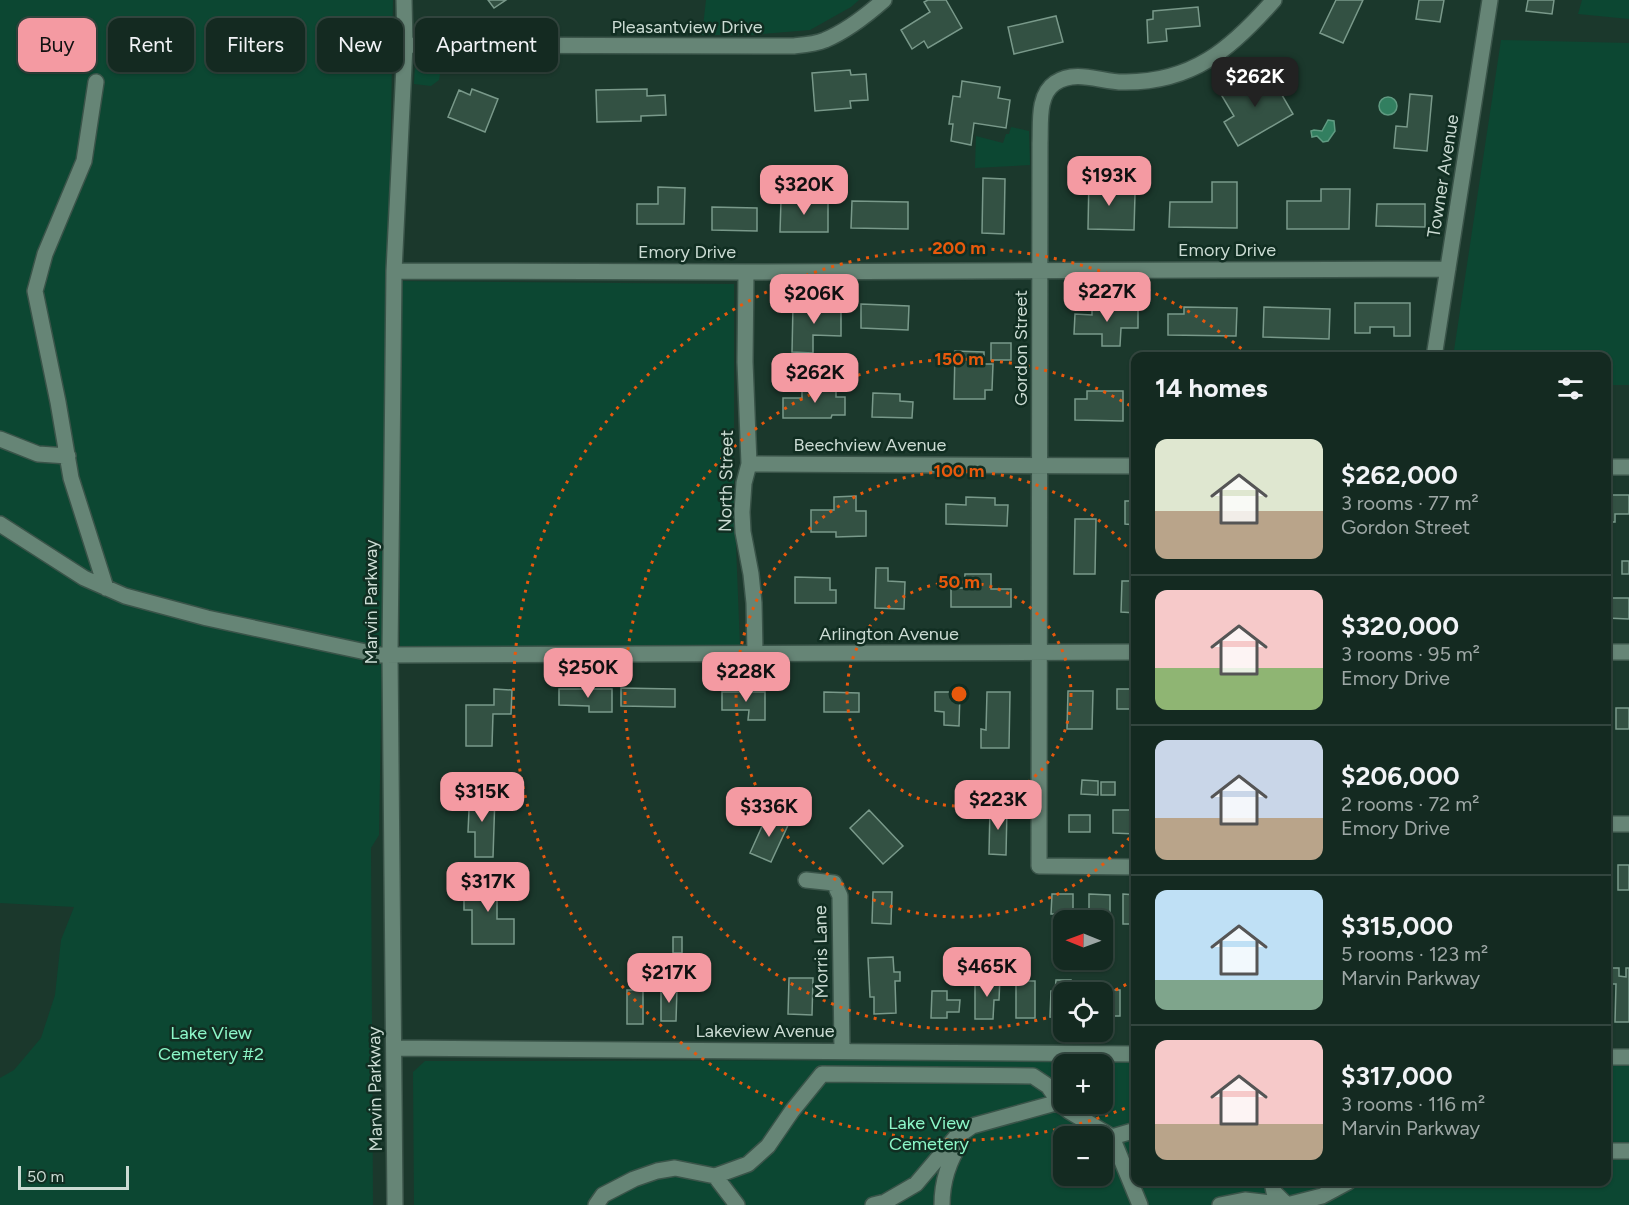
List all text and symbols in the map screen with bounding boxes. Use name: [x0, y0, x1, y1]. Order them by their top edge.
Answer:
street label: Pleasantview Drive: [611, 16, 763, 38]
chip: Buy: [18, 18, 96, 72]
chip: Rent: [108, 18, 194, 72]
chip: Filters: [206, 18, 305, 72]
chip: New: [317, 18, 403, 72]
chip: Apartment: [415, 18, 558, 72]
pin: $262K: [1213, 57, 1297, 108]
text: $262K: [1225, 64, 1285, 88]
street label: Towner Avenue: [1422, 113, 1464, 239]
pin: $193K: [1067, 156, 1151, 207]
text: $193K: [1081, 163, 1137, 187]
pin: $320K: [762, 165, 846, 216]
text: $320K: [774, 172, 834, 196]
text: 200 m: [932, 237, 986, 259]
street label: Emory Drive: [1178, 239, 1276, 261]
street label: Emory Drive: [638, 241, 736, 263]
pin: $227K: [1065, 272, 1149, 323]
pin: $206K: [772, 274, 856, 325]
text: $227K: [1078, 279, 1136, 303]
text: $206K: [784, 281, 844, 305]
street label: Gordon Street: [1010, 290, 1032, 406]
text: 150 m: [934, 348, 984, 370]
pin: $262K: [773, 353, 857, 404]
text: $262K: [785, 360, 845, 384]
text: 14 homes: [1155, 372, 1268, 404]
icon: filters: [1554, 372, 1587, 405]
street label: North Street: [714, 430, 738, 532]
street label: Beechview Avenue: [794, 434, 947, 456]
text: $262,000: [1341, 459, 1458, 491]
text: 100 m: [934, 460, 984, 482]
icon: home: [1203, 463, 1275, 535]
text: 3 rooms · 77 m²: [1341, 491, 1479, 515]
text: Gordon Street: [1341, 515, 1470, 539]
street label: Marvin Parkway: [360, 539, 382, 665]
text: 50 m: [938, 571, 980, 593]
text: $320,000: [1341, 610, 1459, 642]
icon: home: [1203, 614, 1275, 686]
street label: Arlington Avenue: [819, 623, 959, 645]
text: 3 rooms · 95 m²: [1341, 642, 1480, 666]
pin: $250K: [546, 648, 630, 699]
pin: $228K: [704, 652, 788, 703]
text: $250K: [558, 655, 618, 679]
text: $228K: [716, 659, 776, 683]
text: Emory Drive: [1341, 666, 1450, 690]
centre of rings: [949, 684, 969, 704]
text: $206,000: [1341, 760, 1460, 792]
icon: home: [1203, 764, 1275, 836]
pin: $315K: [440, 772, 524, 823]
text: $315K: [454, 779, 510, 803]
pin: $223K: [956, 780, 1040, 831]
pin: $336K: [727, 787, 811, 838]
text: $223K: [969, 787, 1027, 811]
text: 2 rooms · 72 m²: [1341, 792, 1479, 816]
text: $336K: [740, 794, 798, 818]
text: Emory Drive: [1341, 816, 1450, 840]
pin: $317K: [446, 862, 530, 913]
text: $317K: [460, 869, 516, 893]
street label: Morris Lane: [809, 905, 833, 999]
north arrow: [1053, 910, 1113, 970]
map controls: [1053, 910, 1113, 1186]
text: $315,000: [1341, 910, 1453, 942]
icon: home: [1203, 914, 1275, 986]
text: 5 rooms · 123 m²: [1341, 942, 1488, 966]
pin: $465K: [945, 947, 1029, 998]
pin: $217K: [627, 953, 711, 1004]
text: $465K: [957, 954, 1017, 978]
text: $217K: [641, 960, 697, 984]
text: Marvin Parkway: [1341, 966, 1480, 990]
button: locate: [1053, 982, 1113, 1042]
street label: Lakeview Avenue: [695, 1020, 835, 1042]
park label: Lake View Cemetery #2: [158, 1022, 264, 1065]
street label: Marvin Parkway: [363, 1026, 387, 1152]
button: +: [1053, 1054, 1113, 1114]
text: $317,000: [1341, 1060, 1453, 1092]
icon: home: [1203, 1064, 1275, 1136]
text: 3 rooms · 116 m²: [1341, 1092, 1485, 1116]
park label: Lake View Cemetery: [888, 1112, 970, 1155]
text: Marvin Parkway: [1341, 1116, 1480, 1140]
button: −: [1053, 1126, 1113, 1186]
scale bar: [18, 1163, 129, 1190]
text: 50 m: [27, 1167, 64, 1186]

